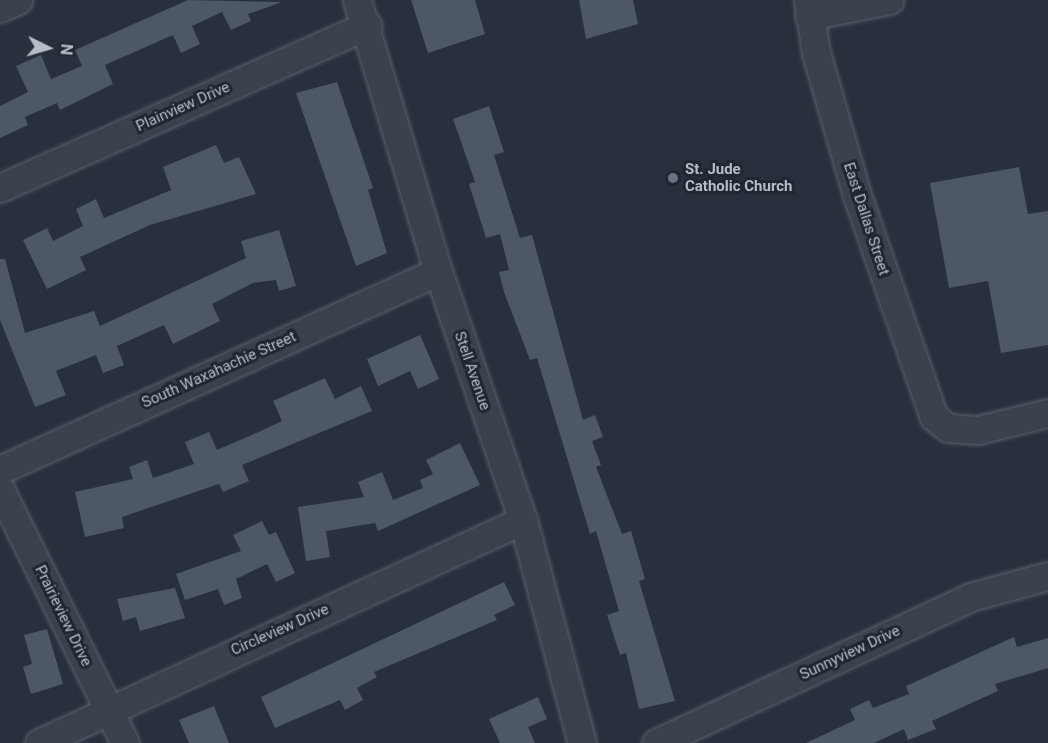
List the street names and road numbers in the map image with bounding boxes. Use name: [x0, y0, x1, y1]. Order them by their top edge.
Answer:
street label: Plainview Drive: [133, 78, 233, 136]
street label: East Dallas Street: [839, 160, 893, 278]
street label: South Waxahachie Street: [139, 328, 299, 412]
street label: Stell Avenue: [450, 329, 494, 413]
street label: Prairieview Drive: [31, 563, 95, 669]
street label: Circleview Drive: [228, 600, 332, 660]
street label: Sunnyview Drive: [797, 622, 903, 684]

